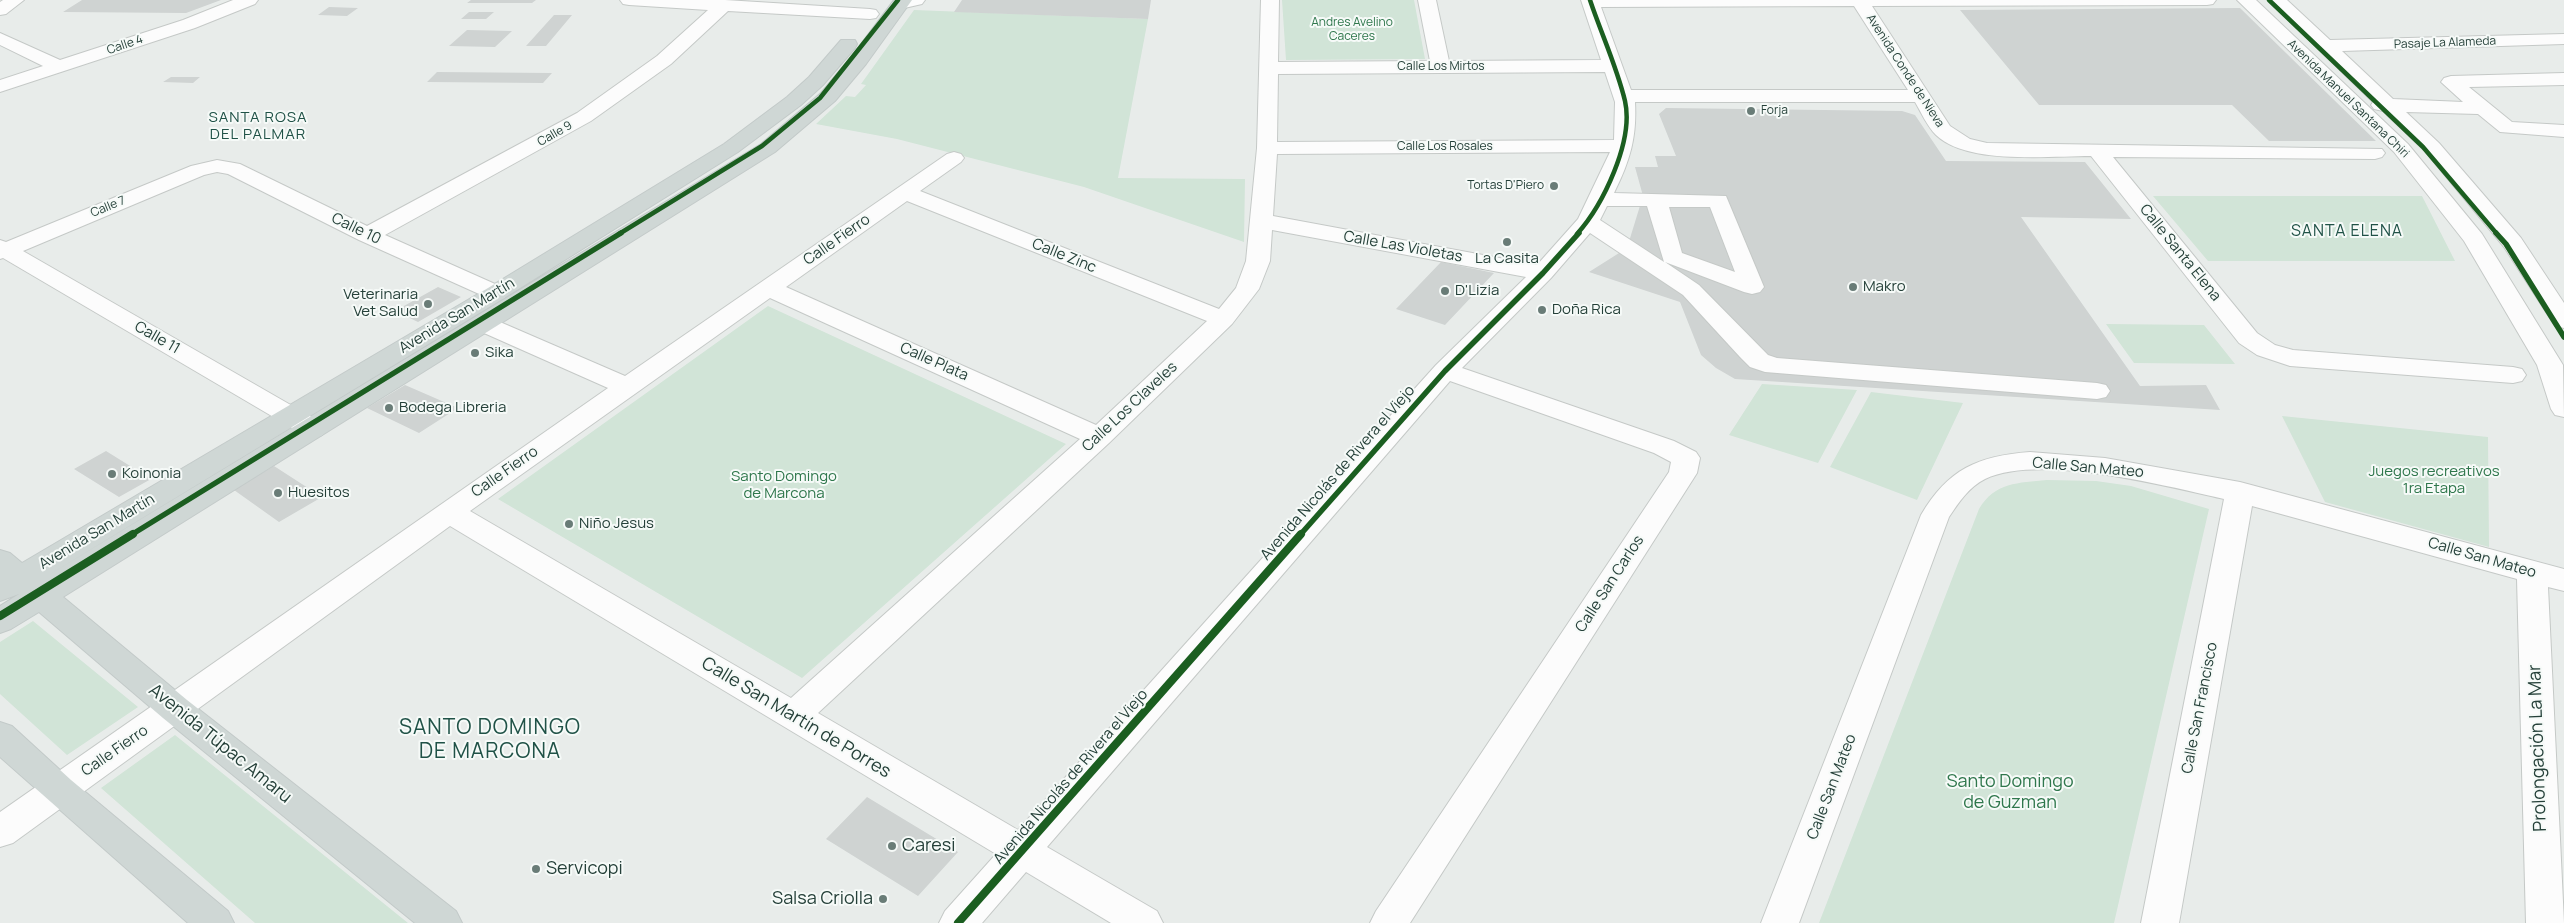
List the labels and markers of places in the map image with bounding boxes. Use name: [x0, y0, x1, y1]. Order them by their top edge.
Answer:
place label: Forja: [1761, 104, 1788, 118]
marker: Forja: [1745, 105, 1757, 117]
place label: Tortas D'Piero: [1467, 179, 1544, 193]
marker: Tortas D'Piero: [1548, 180, 1560, 192]
marker: La Casita: [1501, 236, 1513, 248]
place label: La Casita: [1475, 250, 1539, 268]
place label: Makro: [1863, 278, 1906, 296]
marker: Makro: [1847, 281, 1859, 293]
place label: D'Lizia: [1455, 282, 1499, 300]
marker: D'Lizia: [1439, 285, 1451, 297]
place label: Veterinaria Vet Salud: [343, 286, 418, 321]
marker: Veterinaria Vet Salud: [422, 298, 434, 310]
place label: Doña Rica: [1552, 301, 1621, 319]
marker: Doña Rica: [1536, 304, 1548, 316]
place label: Sika: [485, 344, 514, 362]
marker: Sika: [469, 347, 481, 359]
place label: Bodega Libreria: [399, 399, 506, 417]
marker: Bodega Libreria: [383, 402, 395, 414]
place label: Koinonia: [122, 465, 181, 483]
marker: Koinonia: [106, 468, 118, 480]
place label: Huesitos: [288, 484, 350, 502]
marker: Huesitos: [272, 487, 284, 499]
place label: Niño Jesus: [579, 515, 654, 533]
marker: Niño Jesus: [563, 518, 575, 530]
place label: Caresi: [902, 835, 955, 857]
marker: Caresi: [886, 840, 898, 852]
place label: Servicopi: [546, 858, 623, 880]
marker: Servicopi: [530, 863, 542, 875]
place label: Salsa Criolla: [772, 888, 873, 910]
marker: Salsa Criolla: [877, 893, 889, 905]

